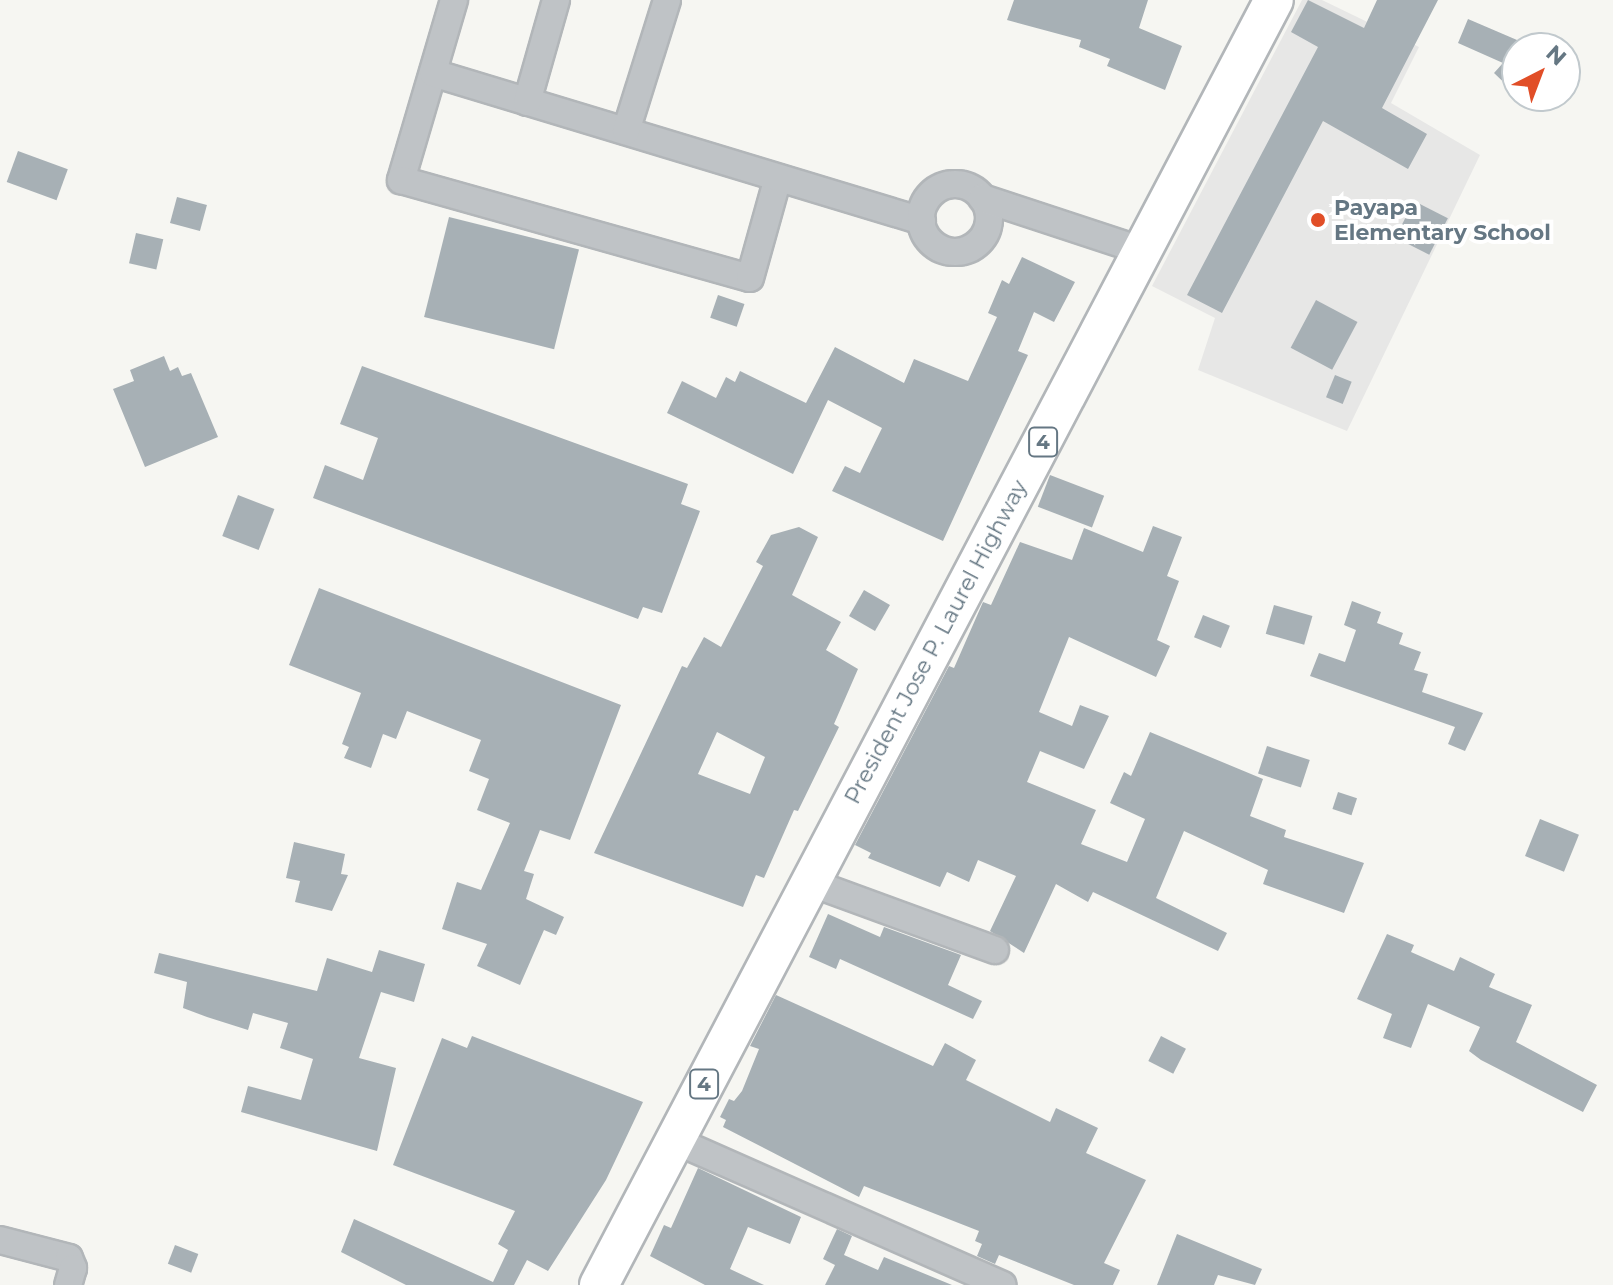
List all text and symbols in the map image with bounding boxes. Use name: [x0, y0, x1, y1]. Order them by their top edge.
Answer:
north arrow: [1501, 32, 1581, 112]
text: N: [1540, 39, 1572, 71]
place label: Payapa Elementary School: [1334, 194, 1551, 246]
marker: Payapa Elementary School: [1309, 211, 1327, 229]
road number: 4: [1027, 426, 1059, 458]
street label: President Jose P. Laurel Highway: [839, 476, 1033, 808]
road number: 4: [688, 1068, 720, 1100]

